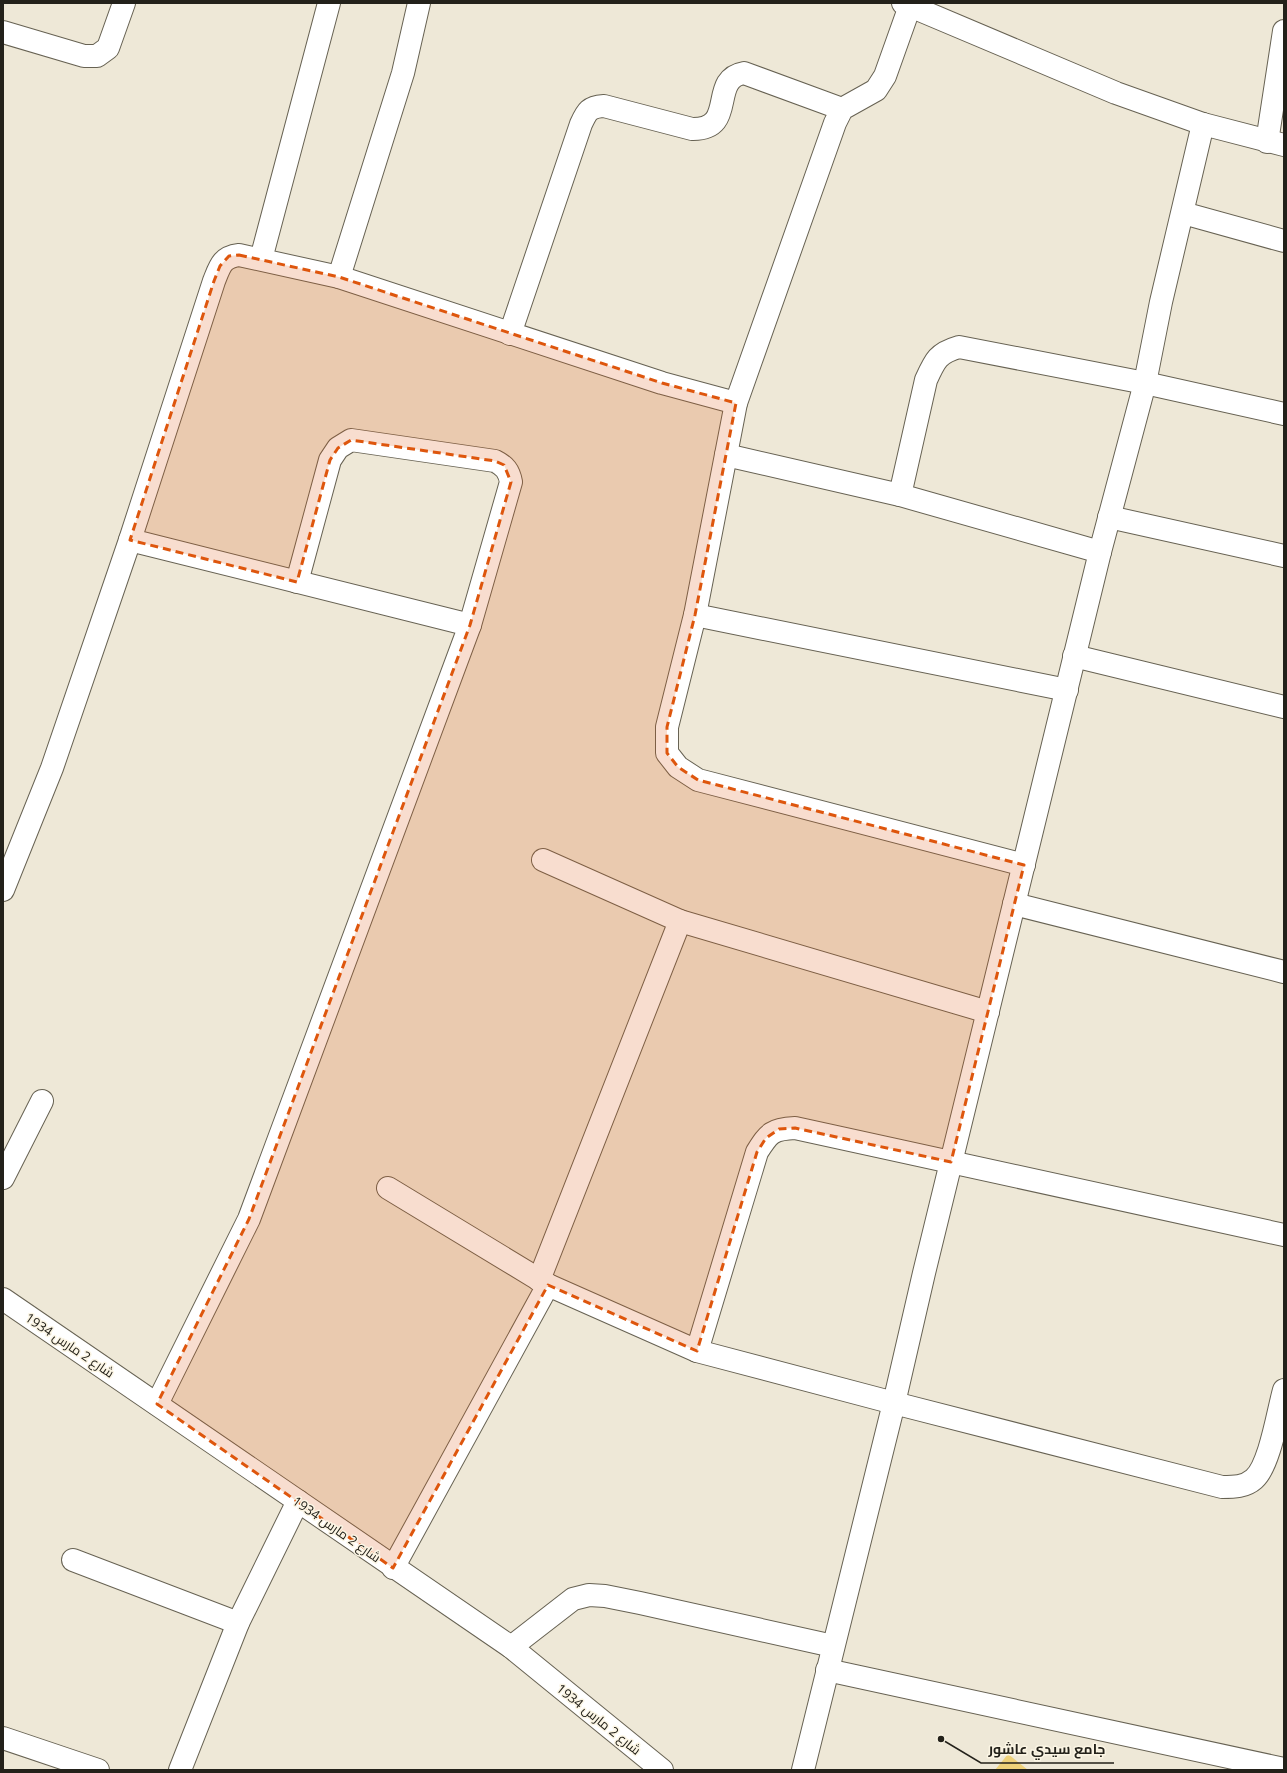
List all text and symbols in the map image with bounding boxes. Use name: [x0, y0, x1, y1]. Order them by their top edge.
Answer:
street label: شارع 2 مارس 1934: [22, 1309, 118, 1381]
street label: شارع 2 مارس 1934: [289, 1492, 385, 1566]
street label: شارع 2 مارس 1934: [553, 1679, 645, 1759]
callout: جامع سيدي عاشور: [981, 1737, 1114, 1763]
text: جامع سيدي عاشور: [988, 1739, 1105, 1760]

